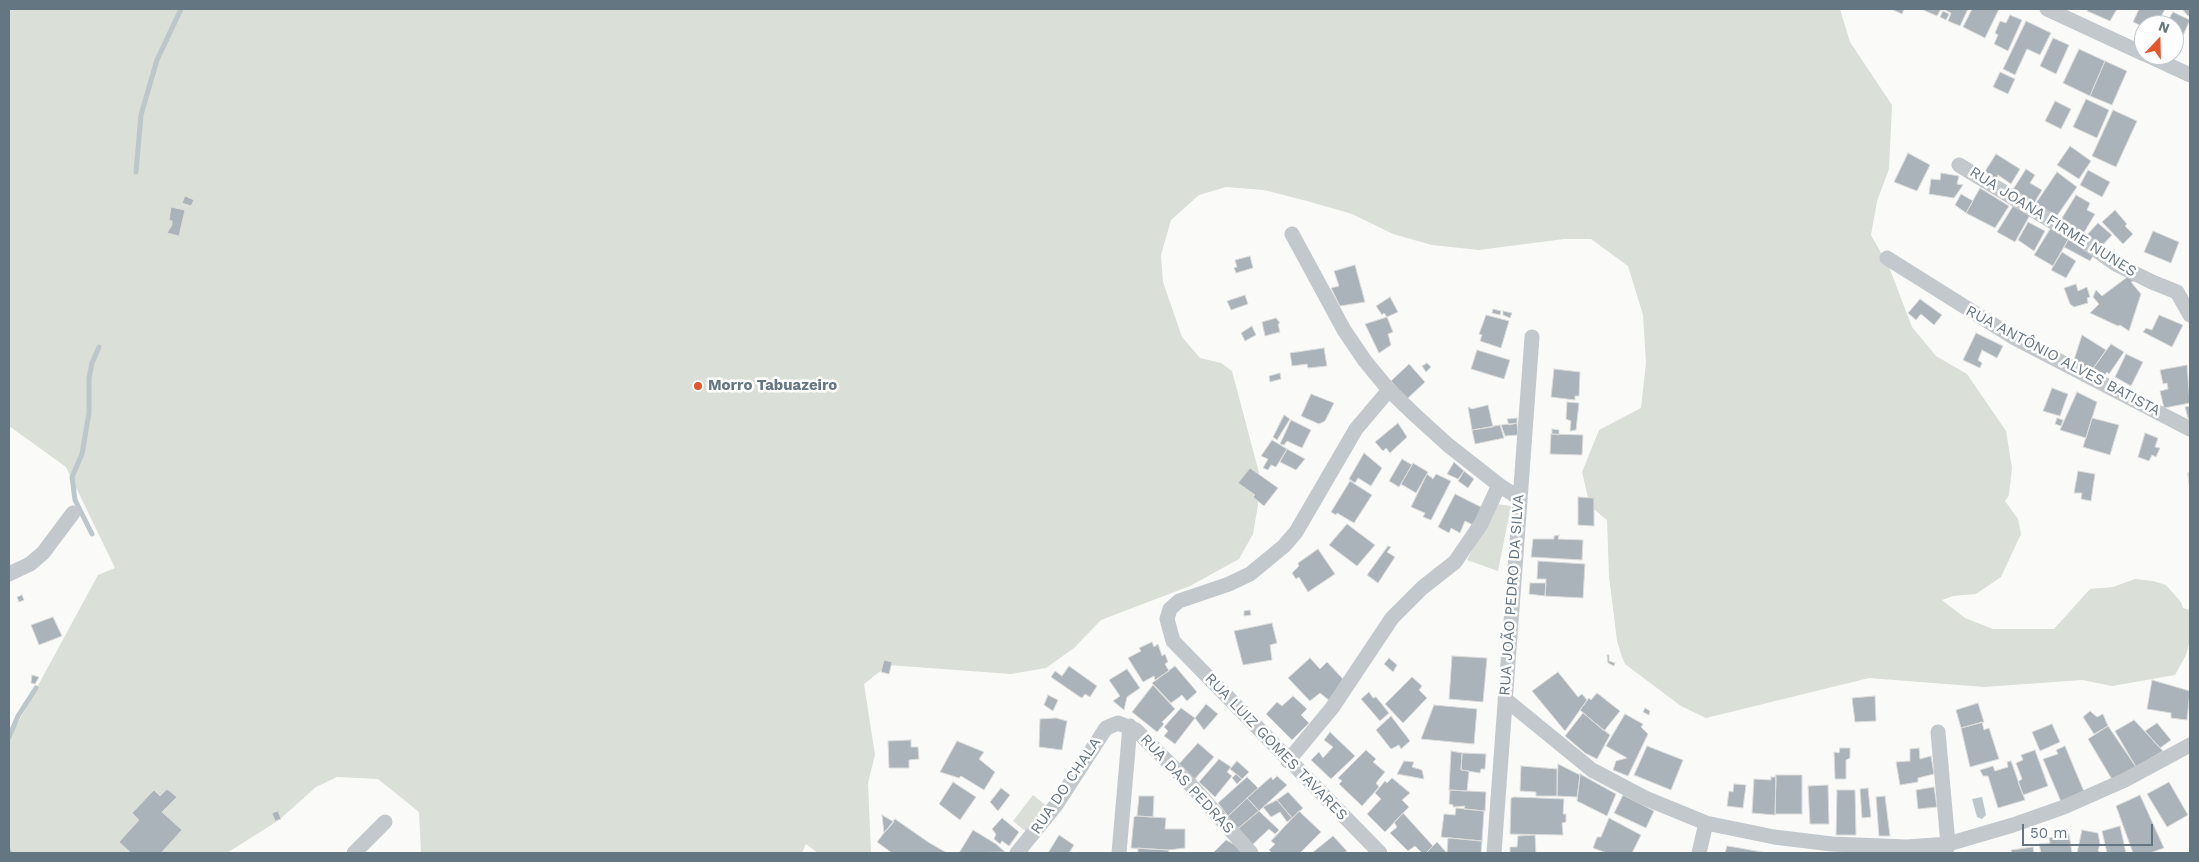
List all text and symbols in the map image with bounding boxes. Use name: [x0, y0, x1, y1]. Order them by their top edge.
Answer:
north arrow: [2134, 15, 2184, 65]
text: N: [2156, 18, 2172, 36]
street label: RUA JOANA FIRME NUNES: [1966, 163, 2140, 281]
street label: RUA ANTÔNIO ALVES BATISTA: [1963, 302, 2163, 420]
place label: Morro Tabuazeiro: [708, 377, 837, 395]
marker: Morro Tabuazeiro: [692, 380, 704, 392]
street label: RUA JOÃO PEDRO DA SILVA: [1496, 494, 1528, 696]
street label: RUA LUIZ GOMES TAVARES: [1201, 670, 1351, 824]
street label: RUA DAS PEDRAS: [1136, 731, 1238, 837]
street label: RUA DO CHALA: [1027, 734, 1105, 838]
scale bar: [2024, 814, 2155, 846]
text: 50 m: [2030, 824, 2067, 842]

